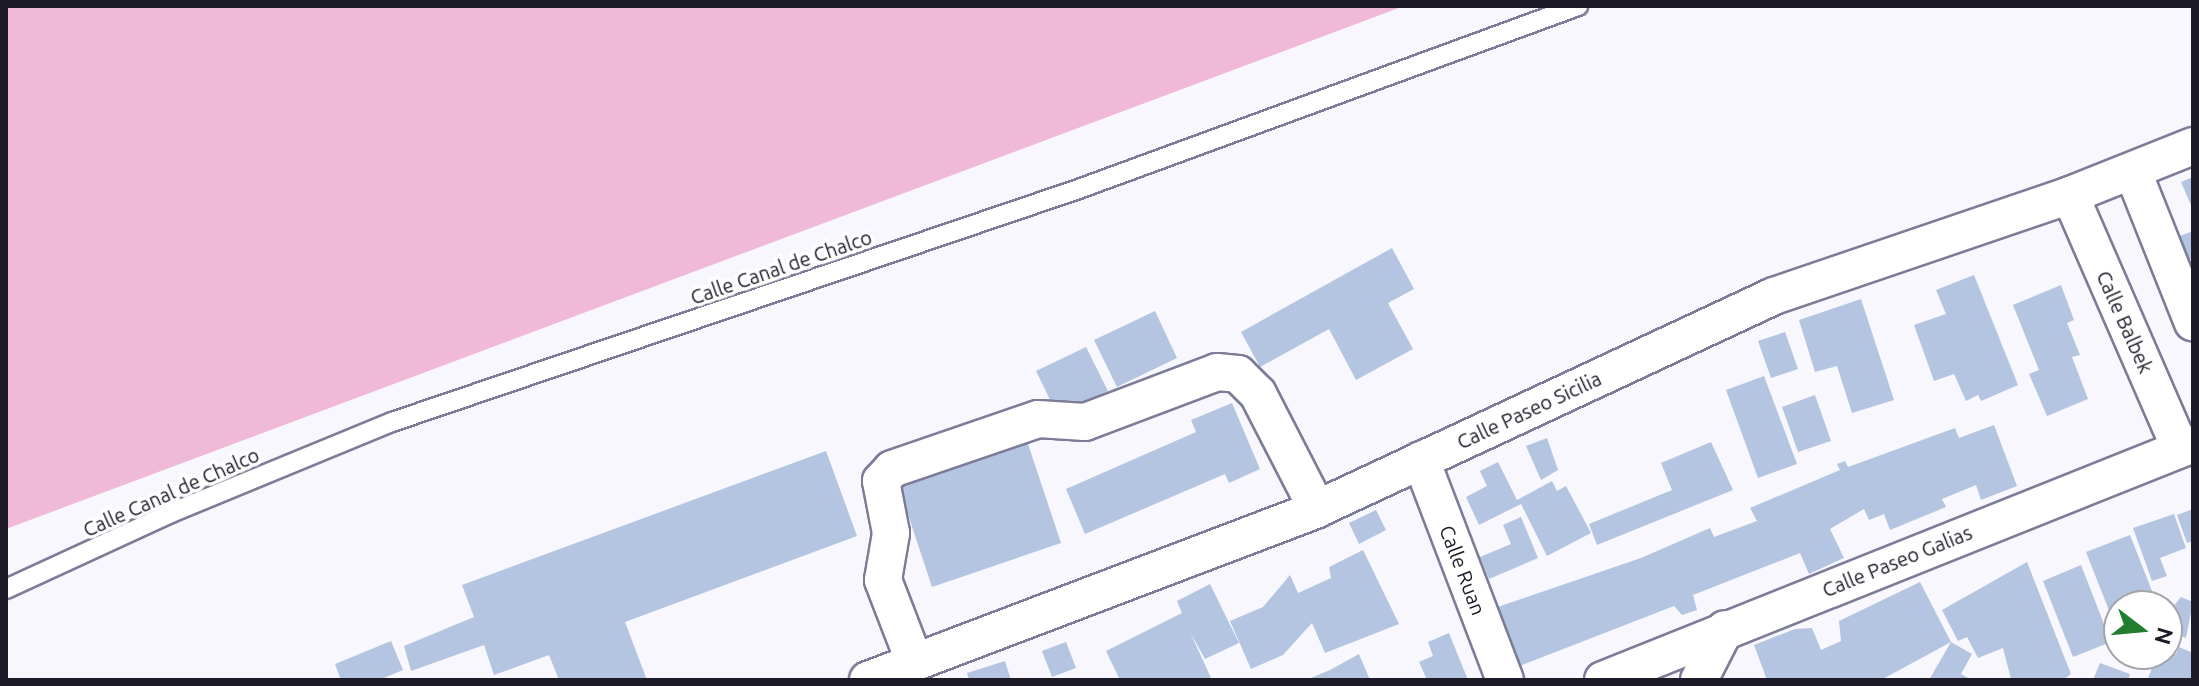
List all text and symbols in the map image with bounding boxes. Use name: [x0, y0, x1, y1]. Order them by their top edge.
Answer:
street label: Calle Canal de Chalco: [687, 225, 875, 309]
street label: Calle Balbek: [2092, 267, 2158, 377]
street label: Calle Paseo Sicilia: [1453, 366, 1605, 454]
street label: Calle Canal de Chalco: [79, 442, 263, 542]
street label: Calle Paseo Galias: [1819, 520, 1975, 602]
street label: Calle Ruan: [1435, 522, 1491, 618]
north arrow: [2103, 590, 2183, 670]
text: N: [2150, 625, 2179, 648]

